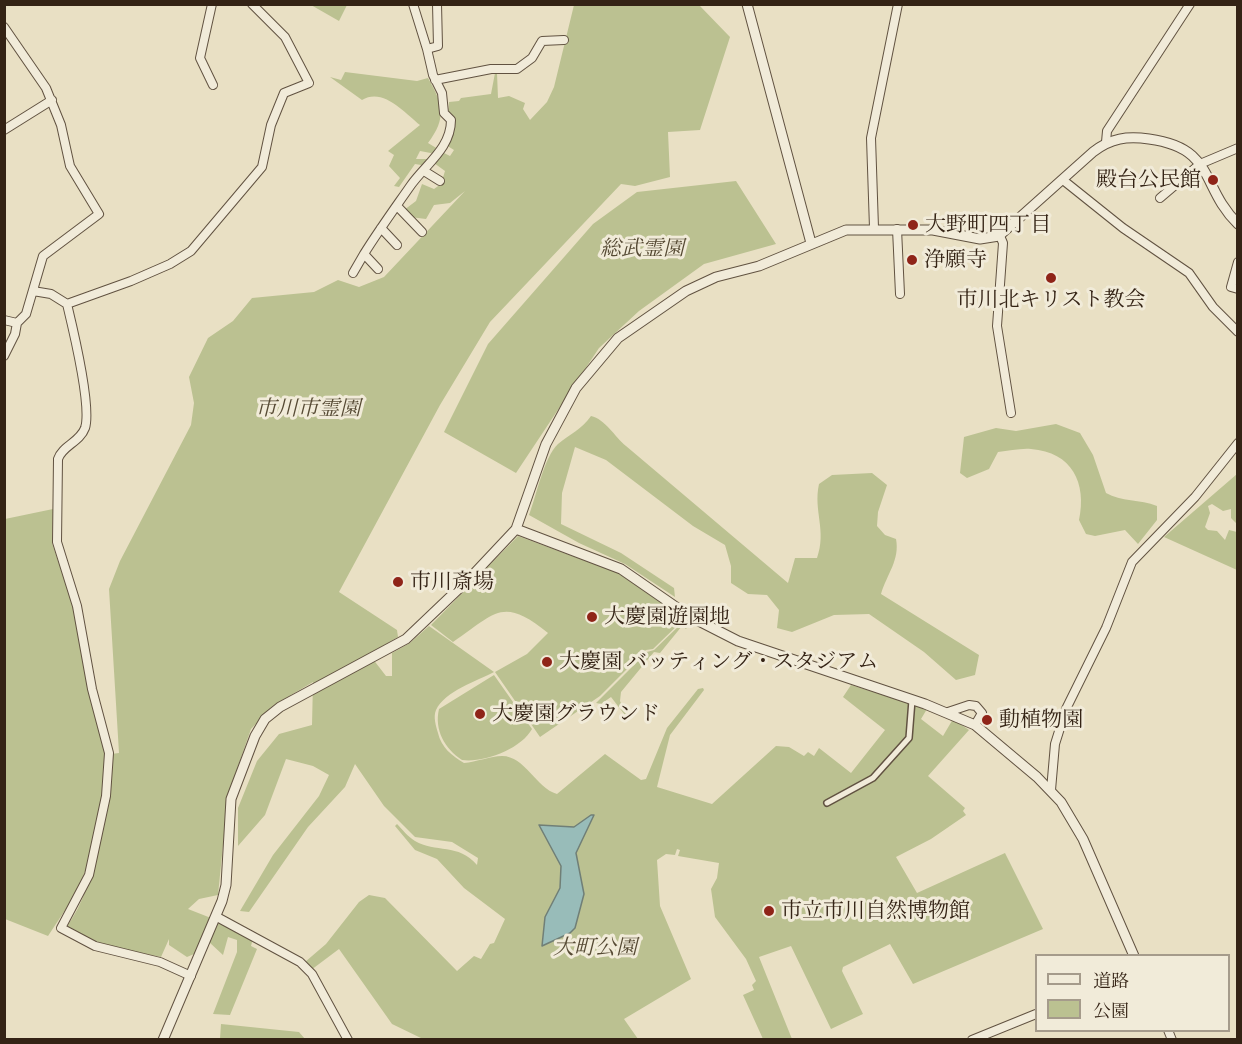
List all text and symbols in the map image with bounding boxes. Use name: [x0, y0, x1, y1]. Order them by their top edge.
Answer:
place label: 殿台公民館: [1096, 167, 1201, 193]
marker: 殿台公民館: [1206, 173, 1220, 187]
place label: 大野町四丁目: [925, 212, 1051, 238]
marker: 大野町四丁目: [906, 218, 920, 232]
park label: 総武霊園: [600, 236, 684, 262]
place label: 浄願寺: [924, 247, 987, 273]
marker: 浄願寺: [905, 253, 919, 267]
marker: 市川北キリスト教会: [1044, 271, 1058, 285]
place label: 市川北キリスト教会: [957, 287, 1145, 313]
park label: 市川市霊園: [256, 396, 360, 422]
place label: 市川斎場: [410, 569, 494, 595]
marker: 市川斎場: [391, 575, 405, 589]
place label: 大慶園遊園地: [604, 604, 730, 630]
marker: 大慶園遊園地: [585, 610, 599, 624]
place label: 大慶園 バッティング・スタジアム: [559, 649, 878, 675]
marker: 大慶園 バッティング・スタジアム: [540, 655, 554, 669]
place label: 大慶園グラウンド: [492, 701, 660, 727]
marker: 大慶園グラウンド: [473, 707, 487, 721]
place label: 動植物園: [999, 707, 1083, 733]
marker: 動植物園: [980, 713, 994, 727]
place label: 市立市川自然博物館: [781, 898, 970, 924]
marker: 市立市川自然博物館: [762, 904, 776, 918]
park label: 大町公園: [553, 935, 637, 961]
legend: [1035, 954, 1230, 1032]
text: 道路: [1093, 969, 1129, 992]
text: 公園: [1093, 999, 1129, 1022]

